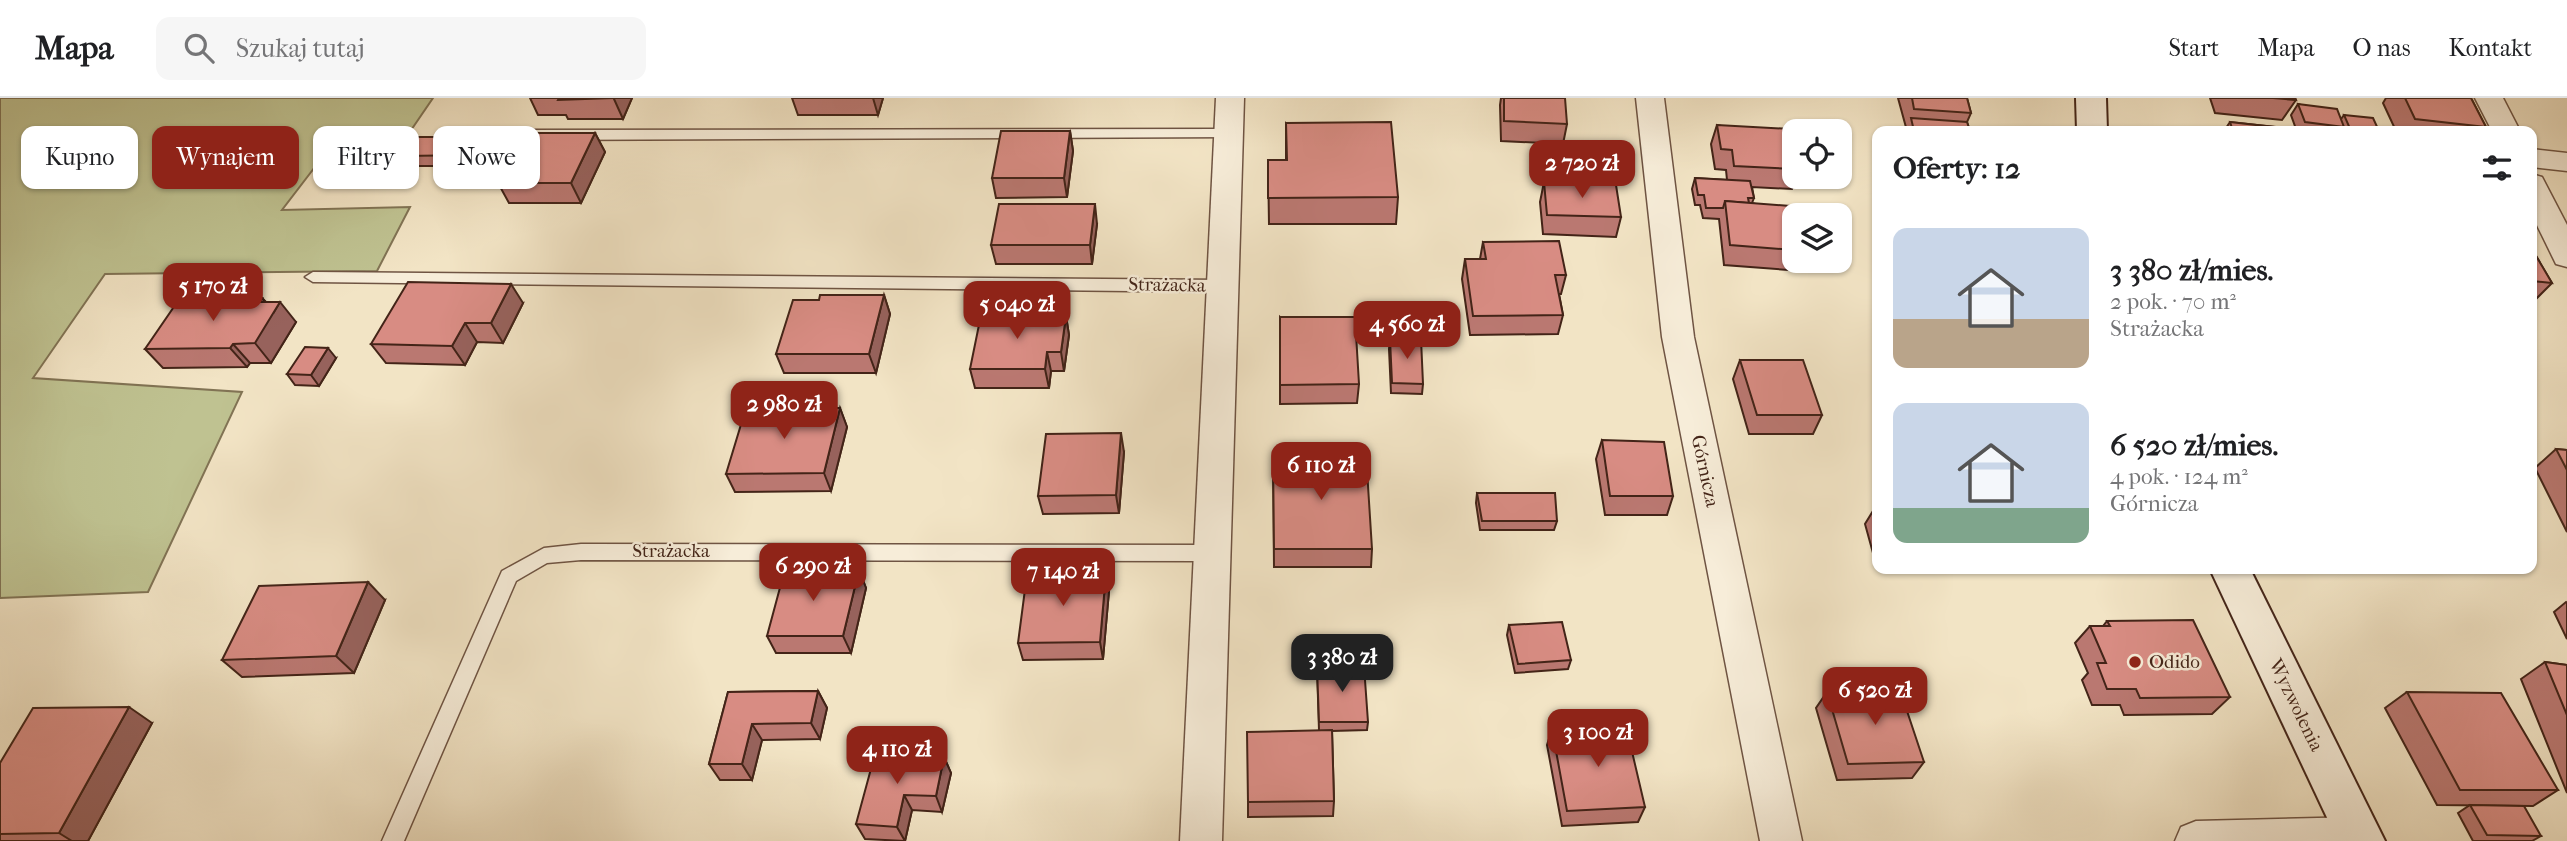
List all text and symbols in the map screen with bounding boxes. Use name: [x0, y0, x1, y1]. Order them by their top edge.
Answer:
search box: [156, 17, 646, 80]
text: Mapa: [35, 29, 114, 68]
icon: search: [180, 29, 218, 67]
text: Szukaj tutaj: [236, 33, 365, 64]
text: Start: [2168, 34, 2219, 62]
text: Mapa: [2257, 34, 2315, 62]
text: O nas: [2353, 34, 2411, 62]
text: Kontakt: [2449, 34, 2532, 62]
map controls: [1782, 119, 1852, 273]
button: locate: [1782, 119, 1852, 189]
chip: Kupno: [21, 126, 138, 189]
chip: Wynajem: [152, 126, 299, 189]
chip: Filtry: [313, 126, 419, 189]
chip: Nowe: [433, 126, 540, 189]
pin: 2 720 zł: [1510, 140, 1654, 200]
text: 2 720 zł: [1545, 149, 1619, 176]
icon: filters: [2478, 149, 2516, 187]
text: Oferty: 12: [1893, 151, 2020, 186]
button: layers: [1782, 203, 1852, 273]
text: 3 380 zł/mies.: [2110, 253, 2273, 288]
icon: home: [1949, 256, 2033, 340]
pin: 5 170 zł: [141, 264, 285, 323]
text: 5 170 zł: [179, 272, 247, 299]
street label: Strażacka: [1128, 273, 1206, 297]
pin: 5 040 zł: [945, 282, 1089, 341]
text: 2 pok. · 70 m²: [2110, 288, 2236, 315]
text: 5 040 zł: [979, 290, 1055, 317]
pin: 4 560 zł: [1335, 302, 1479, 361]
text: 4 560 zł: [1369, 310, 1445, 337]
text: Strażacka: [2110, 315, 2204, 342]
pin: 2 980 zł: [712, 382, 856, 441]
text: 2 980 zł: [747, 390, 821, 417]
text: 6 520 zł/mies.: [2110, 428, 2278, 463]
icon: home: [1949, 431, 2033, 515]
street label: Górnicza: [1687, 433, 1723, 509]
pin: 6 110 zł: [1249, 442, 1393, 502]
text: 6 110 zł: [1287, 451, 1355, 478]
text: 4 pok. · 124 m²: [2110, 463, 2248, 490]
text: Górnicza: [2110, 490, 2199, 517]
street label: Strażacka: [632, 540, 710, 562]
pin: 6 290 zł: [741, 544, 885, 603]
pin: 7 140 zł: [991, 548, 1135, 608]
text: 6 290 zł: [775, 552, 851, 579]
text: 7 140 zł: [1027, 557, 1099, 584]
pin: 3 380 zł: [1270, 634, 1414, 694]
text: 3 380 zł: [1307, 643, 1377, 670]
place label: Odido: [2149, 651, 2200, 673]
marker: Odido: [2127, 654, 2143, 670]
street label: Wyzwolenia: [2264, 654, 2328, 755]
pin: 6 520 zł: [1803, 668, 1947, 727]
text: 6 520 zł: [1838, 676, 1912, 703]
pin: 3 100 zł: [1526, 710, 1670, 769]
text: 3 100 zł: [1563, 718, 1633, 745]
pin: 4 110 zł: [825, 726, 969, 786]
text: 4 110 zł: [863, 735, 931, 762]

